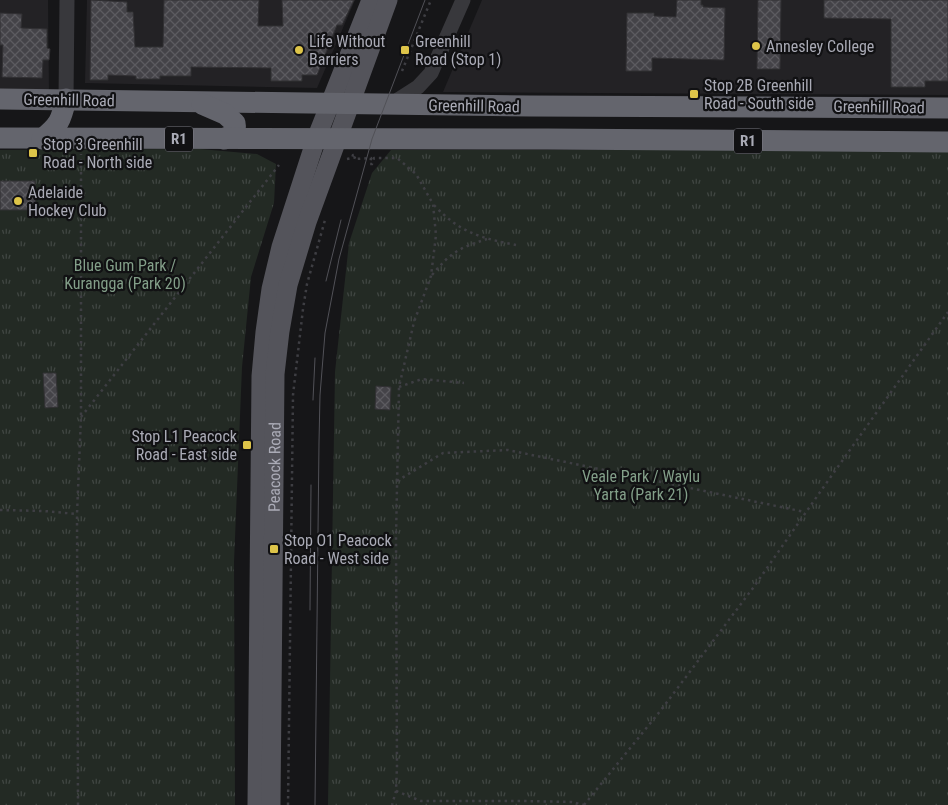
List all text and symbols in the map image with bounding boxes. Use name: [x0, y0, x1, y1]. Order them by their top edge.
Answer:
place label: Life Without Barriers: [309, 32, 385, 69]
place label: Greenhill Road (Stop 1): [415, 32, 501, 69]
place label: Annesley College: [766, 37, 874, 56]
marker: Annesley College: [750, 40, 762, 52]
marker: Life Without Barriers: [293, 44, 305, 56]
marker: Greenhill Road (Stop 1): [399, 44, 411, 56]
place label: Stop 2B Greenhill Road - South side: [704, 76, 814, 113]
marker: Stop 2B Greenhill Road - South side: [688, 88, 700, 100]
street label: Greenhill Road: [23, 90, 115, 110]
street label: Greenhill Road: [428, 96, 520, 116]
street label: Greenhill Road: [833, 97, 925, 117]
road number: R1: [165, 126, 193, 152]
road number: R1: [734, 128, 762, 154]
place label: Stop 3 Greenhill Road - North side: [43, 135, 152, 172]
marker: Stop 3 Greenhill Road - North side: [27, 147, 39, 159]
place label: Adelaide Hockey Club: [28, 183, 107, 220]
marker: Adelaide Hockey Club: [12, 195, 24, 207]
park label: Blue Gum Park / Kurangga (Park 20): [64, 256, 186, 293]
street label: Peacock Road: [264, 422, 284, 512]
place label: Stop L1 Peacock Road - East side: [131, 427, 238, 464]
marker: Stop L1 Peacock Road - East side: [241, 439, 253, 451]
park label: Veale Park / Waylu Yarta (Park 21): [582, 467, 700, 504]
place label: Stop O1 Peacock Road - West side: [284, 531, 392, 568]
marker: Stop O1 Peacock Road - West side: [268, 543, 280, 555]

